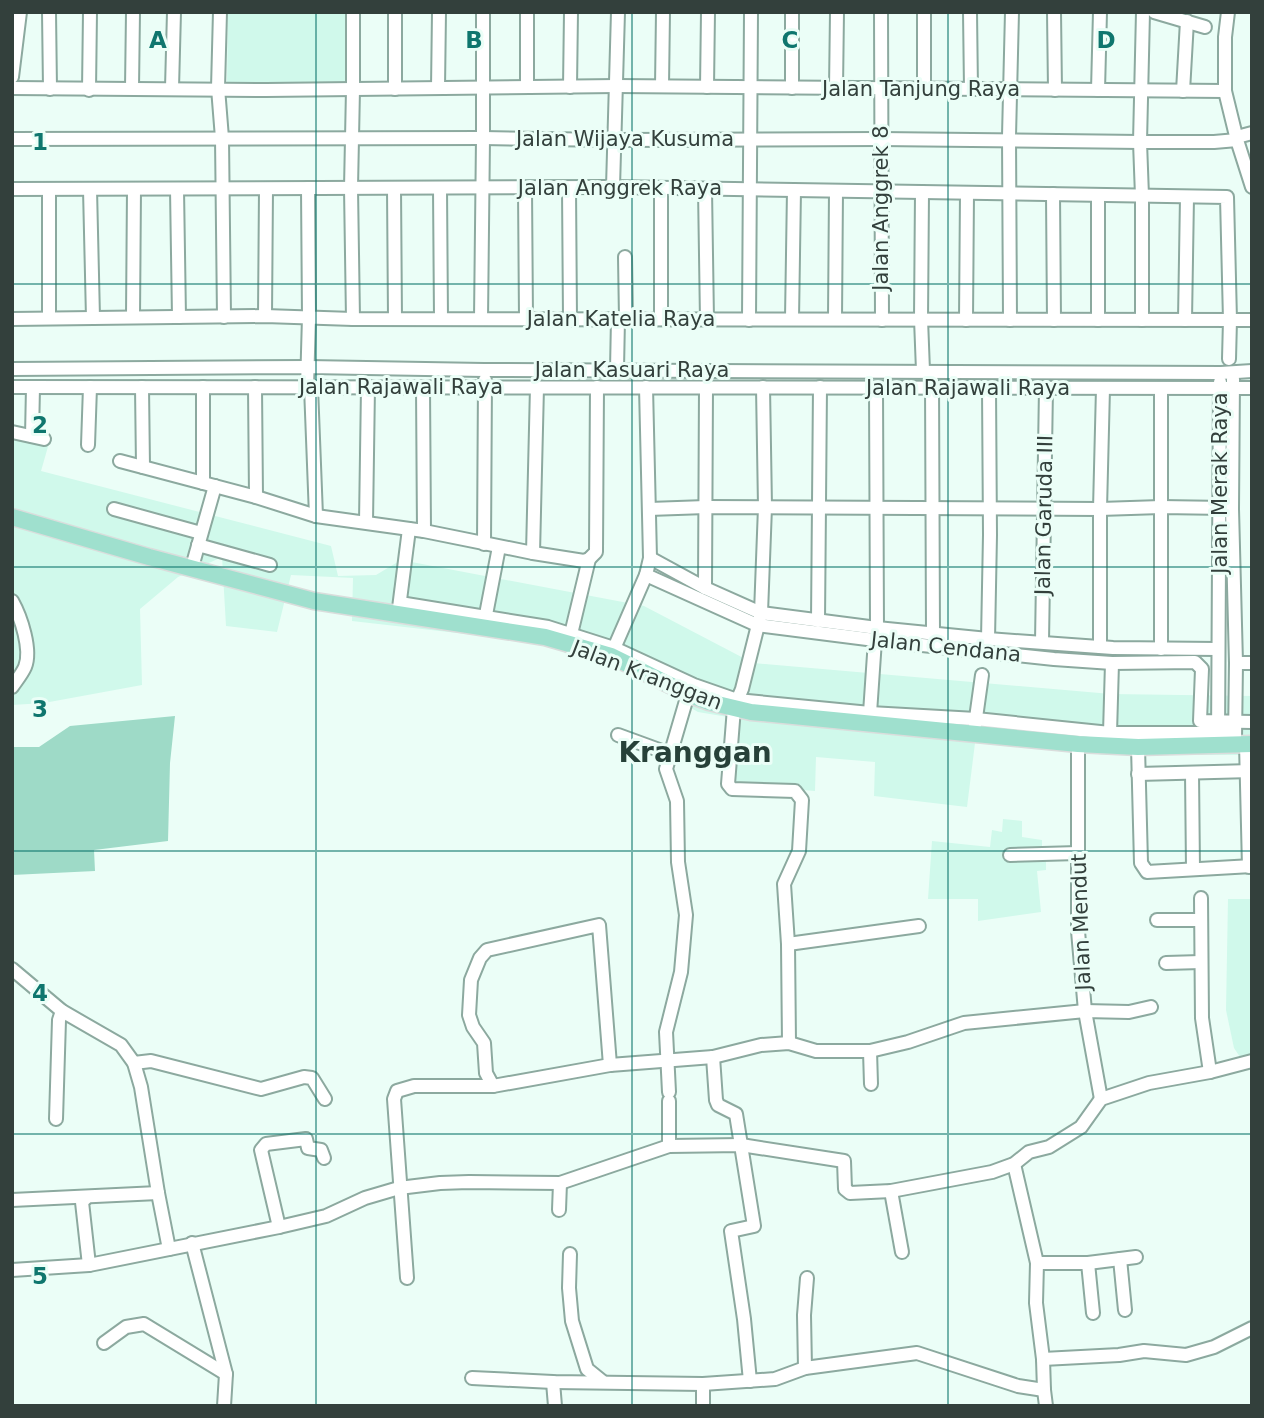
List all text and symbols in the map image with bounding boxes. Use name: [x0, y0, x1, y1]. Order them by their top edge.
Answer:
text: A: [149, 27, 167, 53]
text: B: [465, 27, 483, 53]
text: C: [782, 27, 798, 53]
text: D: [1096, 27, 1116, 53]
street label: Jalan Tanjung Raya: [820, 77, 1020, 101]
street label: Jalan Anggrek 8: [869, 125, 893, 293]
street label: Jalan Wijaya Kusuma: [514, 127, 734, 151]
text: 1: [32, 129, 48, 155]
street label: Jalan Anggrek Raya: [516, 176, 722, 200]
street label: Jalan Katelia Raya: [525, 307, 715, 331]
street label: Jalan Kasuari Raya: [533, 358, 729, 382]
street label: Jalan Rajawali Raya: [297, 375, 503, 399]
street label: Jalan Rajawali Raya: [864, 376, 1070, 400]
street label: Jalan Merak Raya: [1208, 392, 1232, 576]
text: 2: [32, 412, 48, 438]
street label: Jalan Garuda III: [1031, 435, 1057, 597]
street label: Jalan Cendana: [868, 627, 1022, 667]
street label: Jalan Kranggan: [567, 635, 726, 715]
text: 3: [32, 696, 48, 722]
district label: Kranggan: [618, 736, 772, 769]
street label: Jalan Mendut: [1067, 853, 1095, 993]
text: 4: [32, 980, 48, 1006]
text: 5: [32, 1263, 48, 1289]

